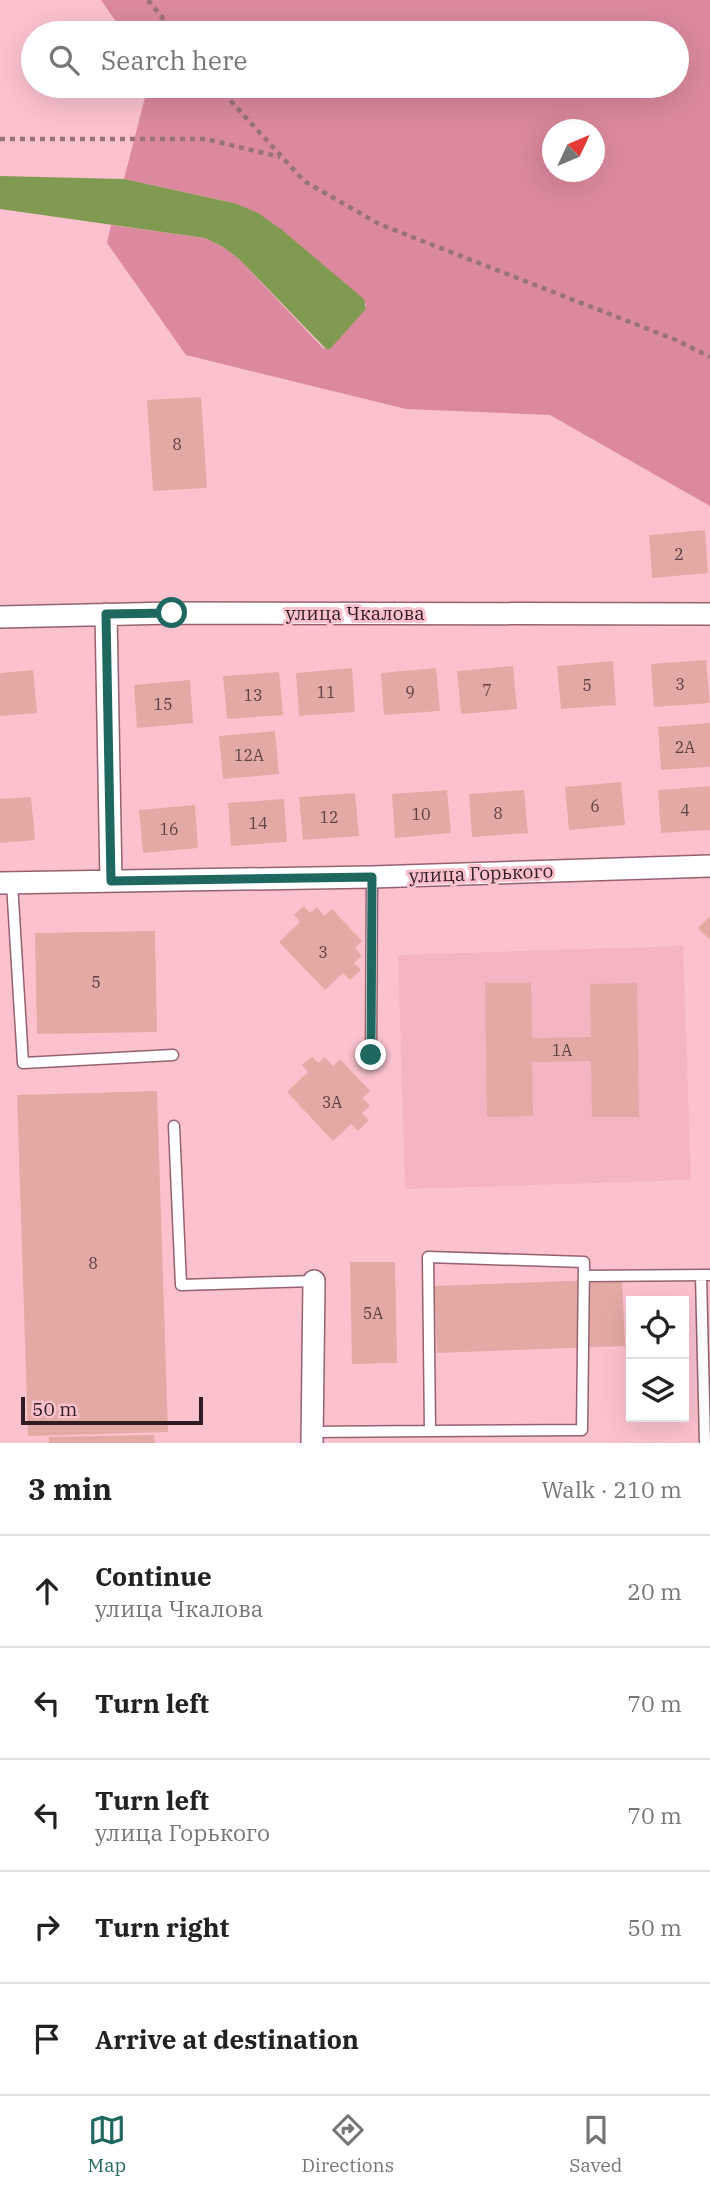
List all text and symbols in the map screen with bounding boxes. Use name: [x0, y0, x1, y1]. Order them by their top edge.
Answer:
search box: [21, 21, 689, 98]
icon: search: [45, 41, 83, 79]
text: Search here: [101, 43, 247, 77]
north arrow: [542, 119, 605, 182]
house number: 8: [172, 434, 182, 454]
house number: 2: [674, 544, 684, 564]
route start: [156, 597, 187, 628]
street label: улица Чкалова: [285, 601, 425, 625]
house number: 3: [675, 674, 685, 694]
house number: 5: [582, 675, 592, 695]
house number: 7: [482, 680, 492, 700]
house number: 11: [316, 682, 336, 702]
house number: 9: [405, 682, 415, 702]
house number: 13: [243, 685, 263, 705]
house number: 15: [153, 694, 173, 714]
house number: 2А: [675, 737, 695, 757]
house number: 12А: [234, 745, 264, 765]
house number: 6: [590, 796, 600, 816]
house number: 4: [680, 800, 690, 820]
house number: 8: [493, 803, 503, 823]
house number: 10: [411, 804, 431, 824]
house number: 12: [319, 807, 339, 827]
house number: 14: [248, 813, 268, 833]
house number: 16: [159, 819, 179, 839]
street label: улица Горького: [408, 858, 554, 888]
house number: 3: [318, 942, 328, 962]
house number: 5: [91, 972, 101, 992]
route end: [355, 1039, 386, 1070]
house number: 1А: [552, 1040, 572, 1060]
house number: 3А: [322, 1092, 342, 1112]
house number: 8: [88, 1253, 98, 1273]
map controls: [626, 1296, 689, 1422]
button: locate: [626, 1296, 689, 1359]
house number: 5А: [363, 1303, 383, 1323]
button: layers: [626, 1359, 689, 1422]
scale bar: [21, 1394, 203, 1426]
text: 50 m: [32, 1397, 77, 1421]
text: 3 min: [28, 1469, 112, 1508]
text: Walk · 210 m: [541, 1474, 682, 1504]
text: Continue: [95, 1559, 212, 1593]
icon: ahead: [28, 1572, 66, 1610]
text: 20 m: [627, 1576, 682, 1606]
text: улица Чкалова: [95, 1593, 263, 1623]
icon: left: [28, 1684, 66, 1722]
text: Turn left: [95, 1686, 209, 1720]
text: 70 m: [627, 1688, 682, 1718]
text: Turn left: [95, 1783, 209, 1817]
icon: left: [28, 1796, 66, 1834]
text: 70 m: [627, 1800, 682, 1830]
text: улица Горького: [95, 1817, 270, 1847]
icon: right: [28, 1908, 66, 1946]
text: Turn right: [95, 1910, 229, 1944]
text: 50 m: [627, 1912, 682, 1942]
icon: arrive: [28, 2020, 66, 2058]
text: Arrive at destination: [95, 2022, 359, 2056]
tab: Map: [88, 2111, 126, 2177]
tab: Directions: [301, 2111, 394, 2177]
tab: Saved: [569, 2111, 622, 2177]

